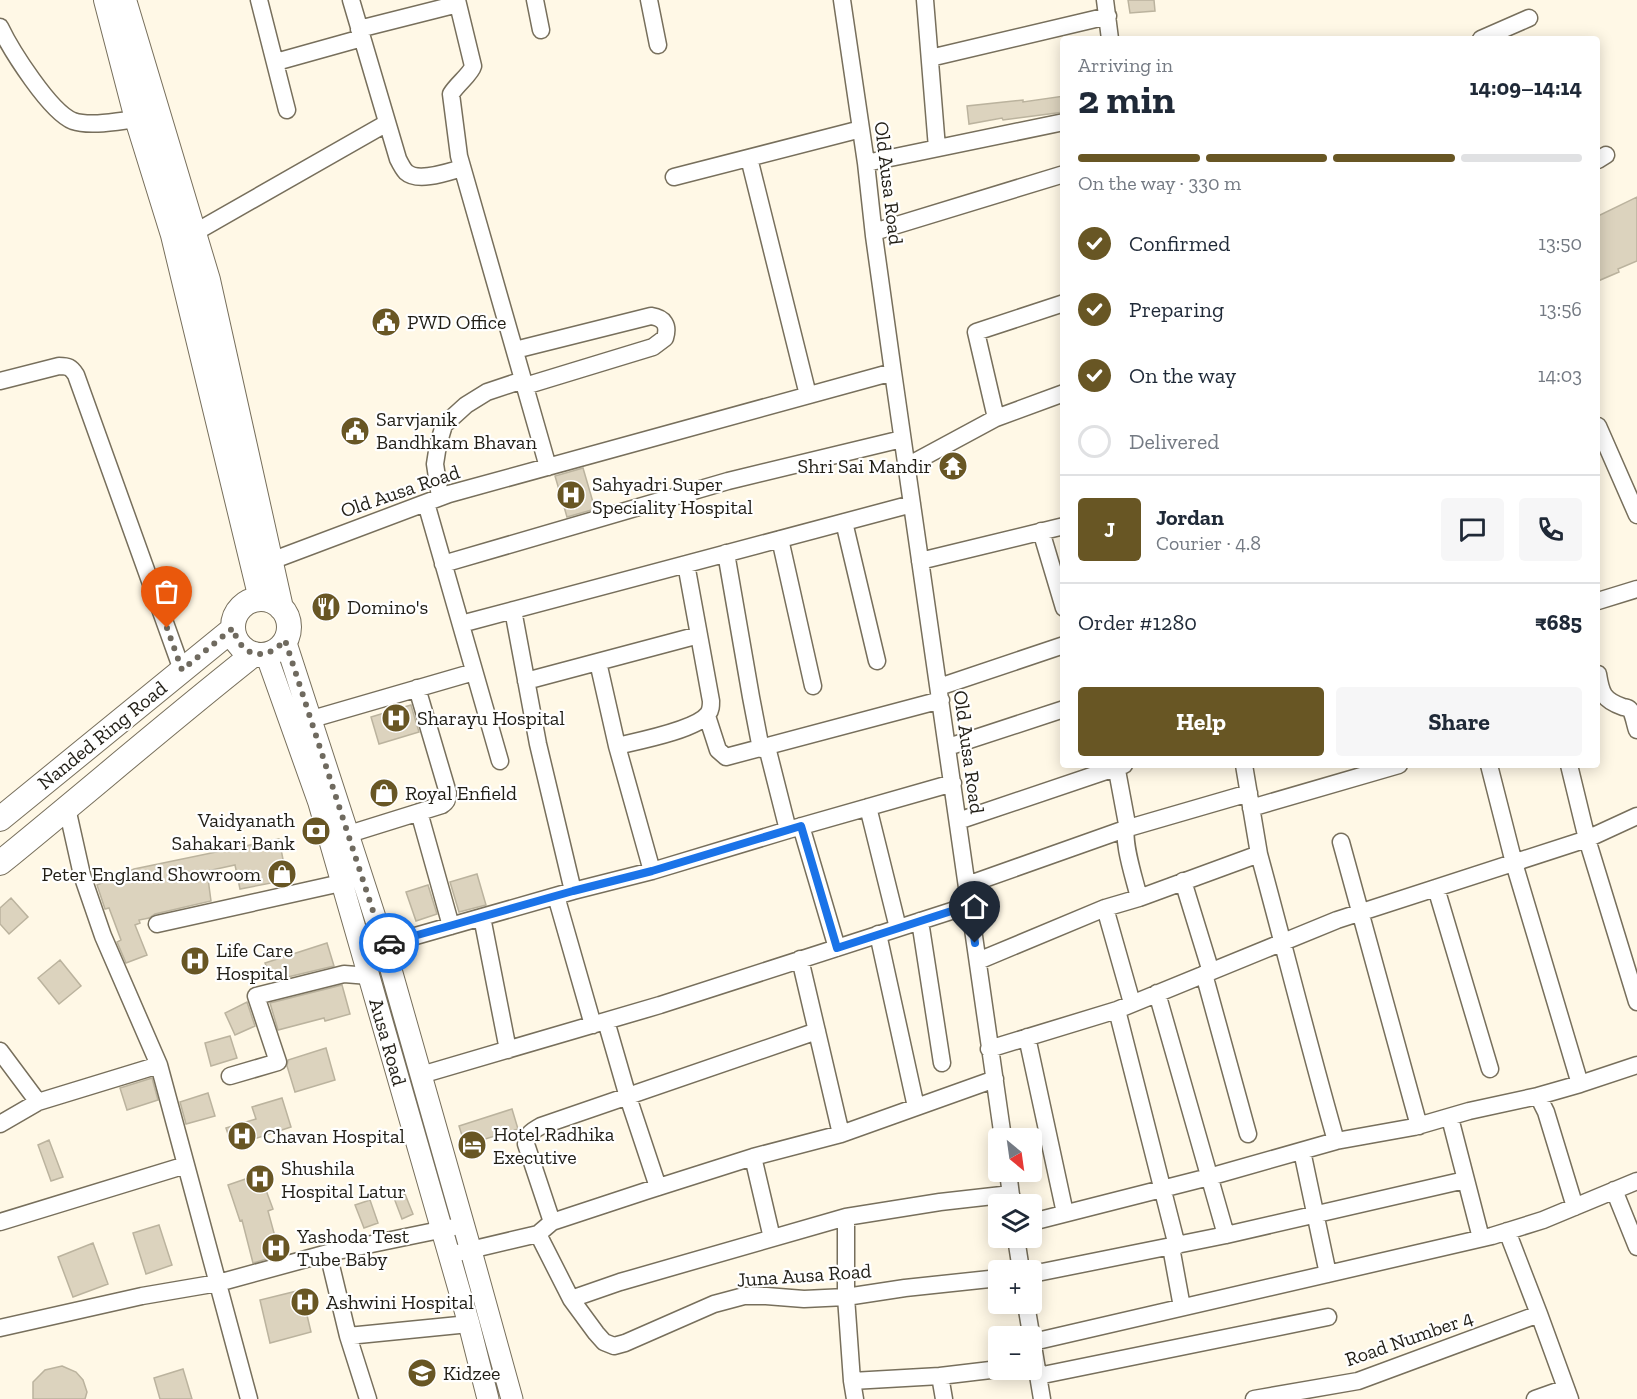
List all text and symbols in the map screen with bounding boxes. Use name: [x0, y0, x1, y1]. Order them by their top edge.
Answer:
text: Arriving in: [1078, 53, 1173, 77]
text: 14:09–14:14: [1470, 74, 1582, 101]
text: 2 min: [1078, 76, 1175, 123]
street label: Old Ausa Road: [870, 120, 908, 246]
text: On the way · 330 m: [1078, 171, 1241, 195]
icon: check: [1078, 227, 1111, 260]
text: Confirmed: [1129, 230, 1230, 257]
text: 13:50: [1538, 231, 1582, 255]
icon: check: [1078, 293, 1111, 326]
text: Preparing: [1129, 296, 1224, 323]
text: 13:56: [1539, 297, 1582, 321]
public building icon: PWD Office: [370, 306, 402, 338]
place label: PWD Office: [407, 310, 506, 334]
icon: check: [1078, 359, 1111, 392]
text: On the way: [1129, 362, 1236, 389]
text: 14:03: [1538, 363, 1582, 387]
place label: Sarvjanik Bandhkam Bhavan: [376, 407, 537, 454]
public building icon: Sarvjanik Bandhkam Bhavan: [339, 415, 371, 447]
text: Delivered: [1129, 428, 1219, 455]
temple icon: Shri Sai Mandir: [937, 450, 969, 482]
place label: Shri Sai Mandir: [798, 454, 932, 478]
street label: Old Ausa Road: [337, 459, 463, 523]
place label: Sahyadri Super Speciality Hospital: [592, 472, 753, 519]
hospital icon: Sahyadri Super Speciality Hospital: [555, 479, 587, 511]
button: chat: [1441, 498, 1504, 561]
button: phone: [1519, 498, 1582, 561]
text: Jordan: [1156, 504, 1224, 531]
text: J: [1104, 516, 1115, 543]
text: Courier · 4.8: [1156, 531, 1261, 555]
pin: [141, 566, 192, 628]
icon: bag: [150, 575, 183, 608]
restaurant icon: Domino's: [310, 591, 342, 623]
place label: Domino's: [347, 595, 428, 619]
text: Order #1280: [1078, 609, 1197, 636]
text: ₹685: [1535, 609, 1582, 636]
street label: Nanded Ring Road: [33, 676, 171, 794]
button: Help: [1078, 687, 1324, 756]
button: Share: [1336, 687, 1582, 756]
street label: Old Ausa Road: [948, 689, 990, 815]
hospital icon: Sharayu Hospital: [380, 702, 412, 734]
place label: Sharayu Hospital: [417, 706, 565, 730]
shop icon: Royal Enfield: [368, 777, 400, 809]
place label: Royal Enfield: [405, 781, 517, 805]
place label: Vaidyanath Sahakari Bank: [172, 808, 296, 855]
bank icon: Vaidyanath Sahakari Bank: [300, 815, 332, 847]
shop icon: Peter England Showroom: [266, 858, 298, 890]
place label: Peter England Showroom: [42, 862, 262, 886]
pin: [949, 881, 1000, 943]
icon: home: [958, 890, 991, 923]
courier: [359, 913, 419, 973]
icon: car: [373, 927, 406, 960]
place label: Life Care Hospital: [216, 938, 293, 985]
hospital icon: Life Care Hospital: [179, 945, 211, 977]
street label: Ausa Road: [364, 996, 412, 1088]
hospital icon: Chavan Hospital: [226, 1120, 258, 1152]
place label: Hotel Radhika Executive: [493, 1122, 615, 1169]
place label: Chavan Hospital: [263, 1124, 405, 1148]
north arrow: [988, 1128, 1042, 1182]
map controls: [988, 1128, 1042, 1380]
hotel icon: Hotel Radhika Executive: [456, 1129, 488, 1161]
place label: Shushila Hospital Latur: [281, 1156, 406, 1203]
hospital icon: Shushila Hospital Latur: [244, 1163, 276, 1195]
button: layers: [988, 1194, 1042, 1248]
place label: Yashoda Test Tube Baby: [296, 1224, 410, 1271]
hospital icon: Yashoda Test Tube Baby: [260, 1232, 292, 1264]
street label: Juna Ausa Road: [736, 1258, 872, 1292]
button: +: [988, 1260, 1042, 1314]
hospital icon: Ashwini Hospital: [289, 1286, 321, 1318]
place label: Ashwini Hospital: [326, 1290, 474, 1314]
street label: Road Number 4: [1342, 1305, 1476, 1371]
button: −: [988, 1326, 1042, 1380]
school or university icon: Kidzee: [406, 1357, 438, 1389]
place label: Kidzee: [443, 1361, 501, 1385]

